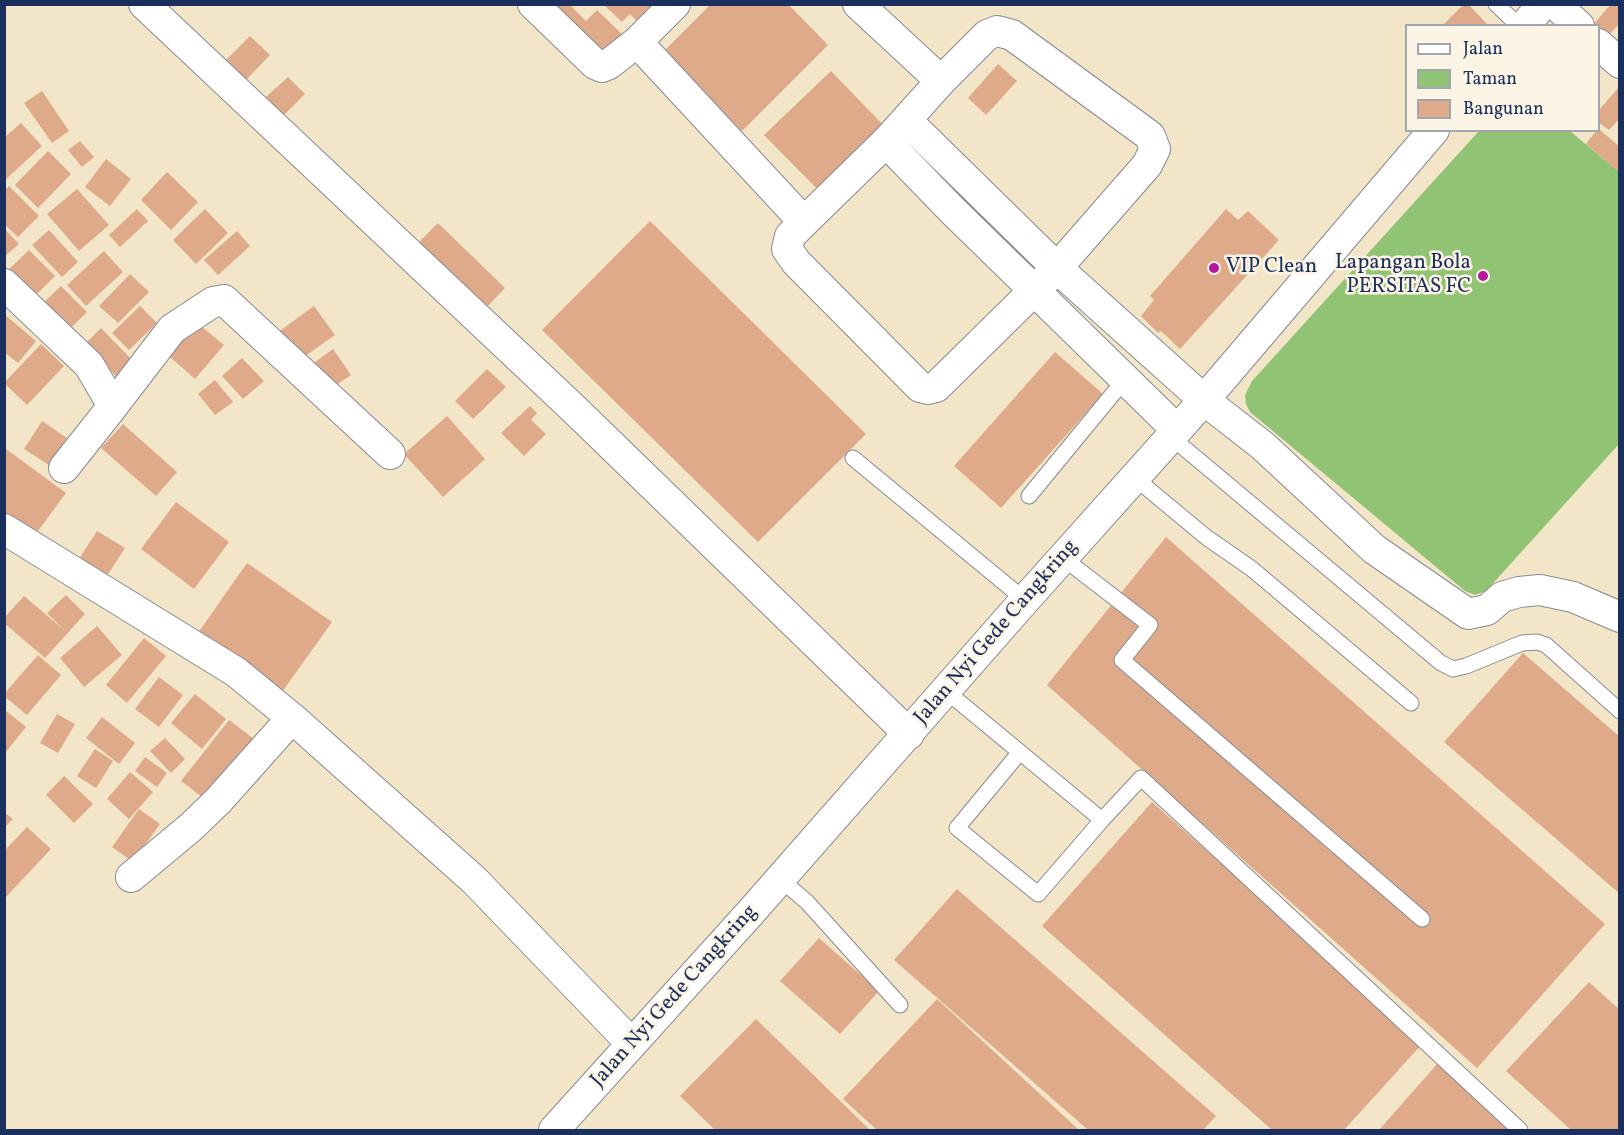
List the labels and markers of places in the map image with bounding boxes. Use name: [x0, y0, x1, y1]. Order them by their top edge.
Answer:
place label: Lapangan Bola PERSITAS FC: [1335, 251, 1471, 301]
place label: VIP Clean: [1226, 255, 1317, 281]
marker: VIP Clean: [1207, 261, 1221, 275]
marker: Lapangan Bola PERSITAS FC: [1476, 269, 1490, 283]

